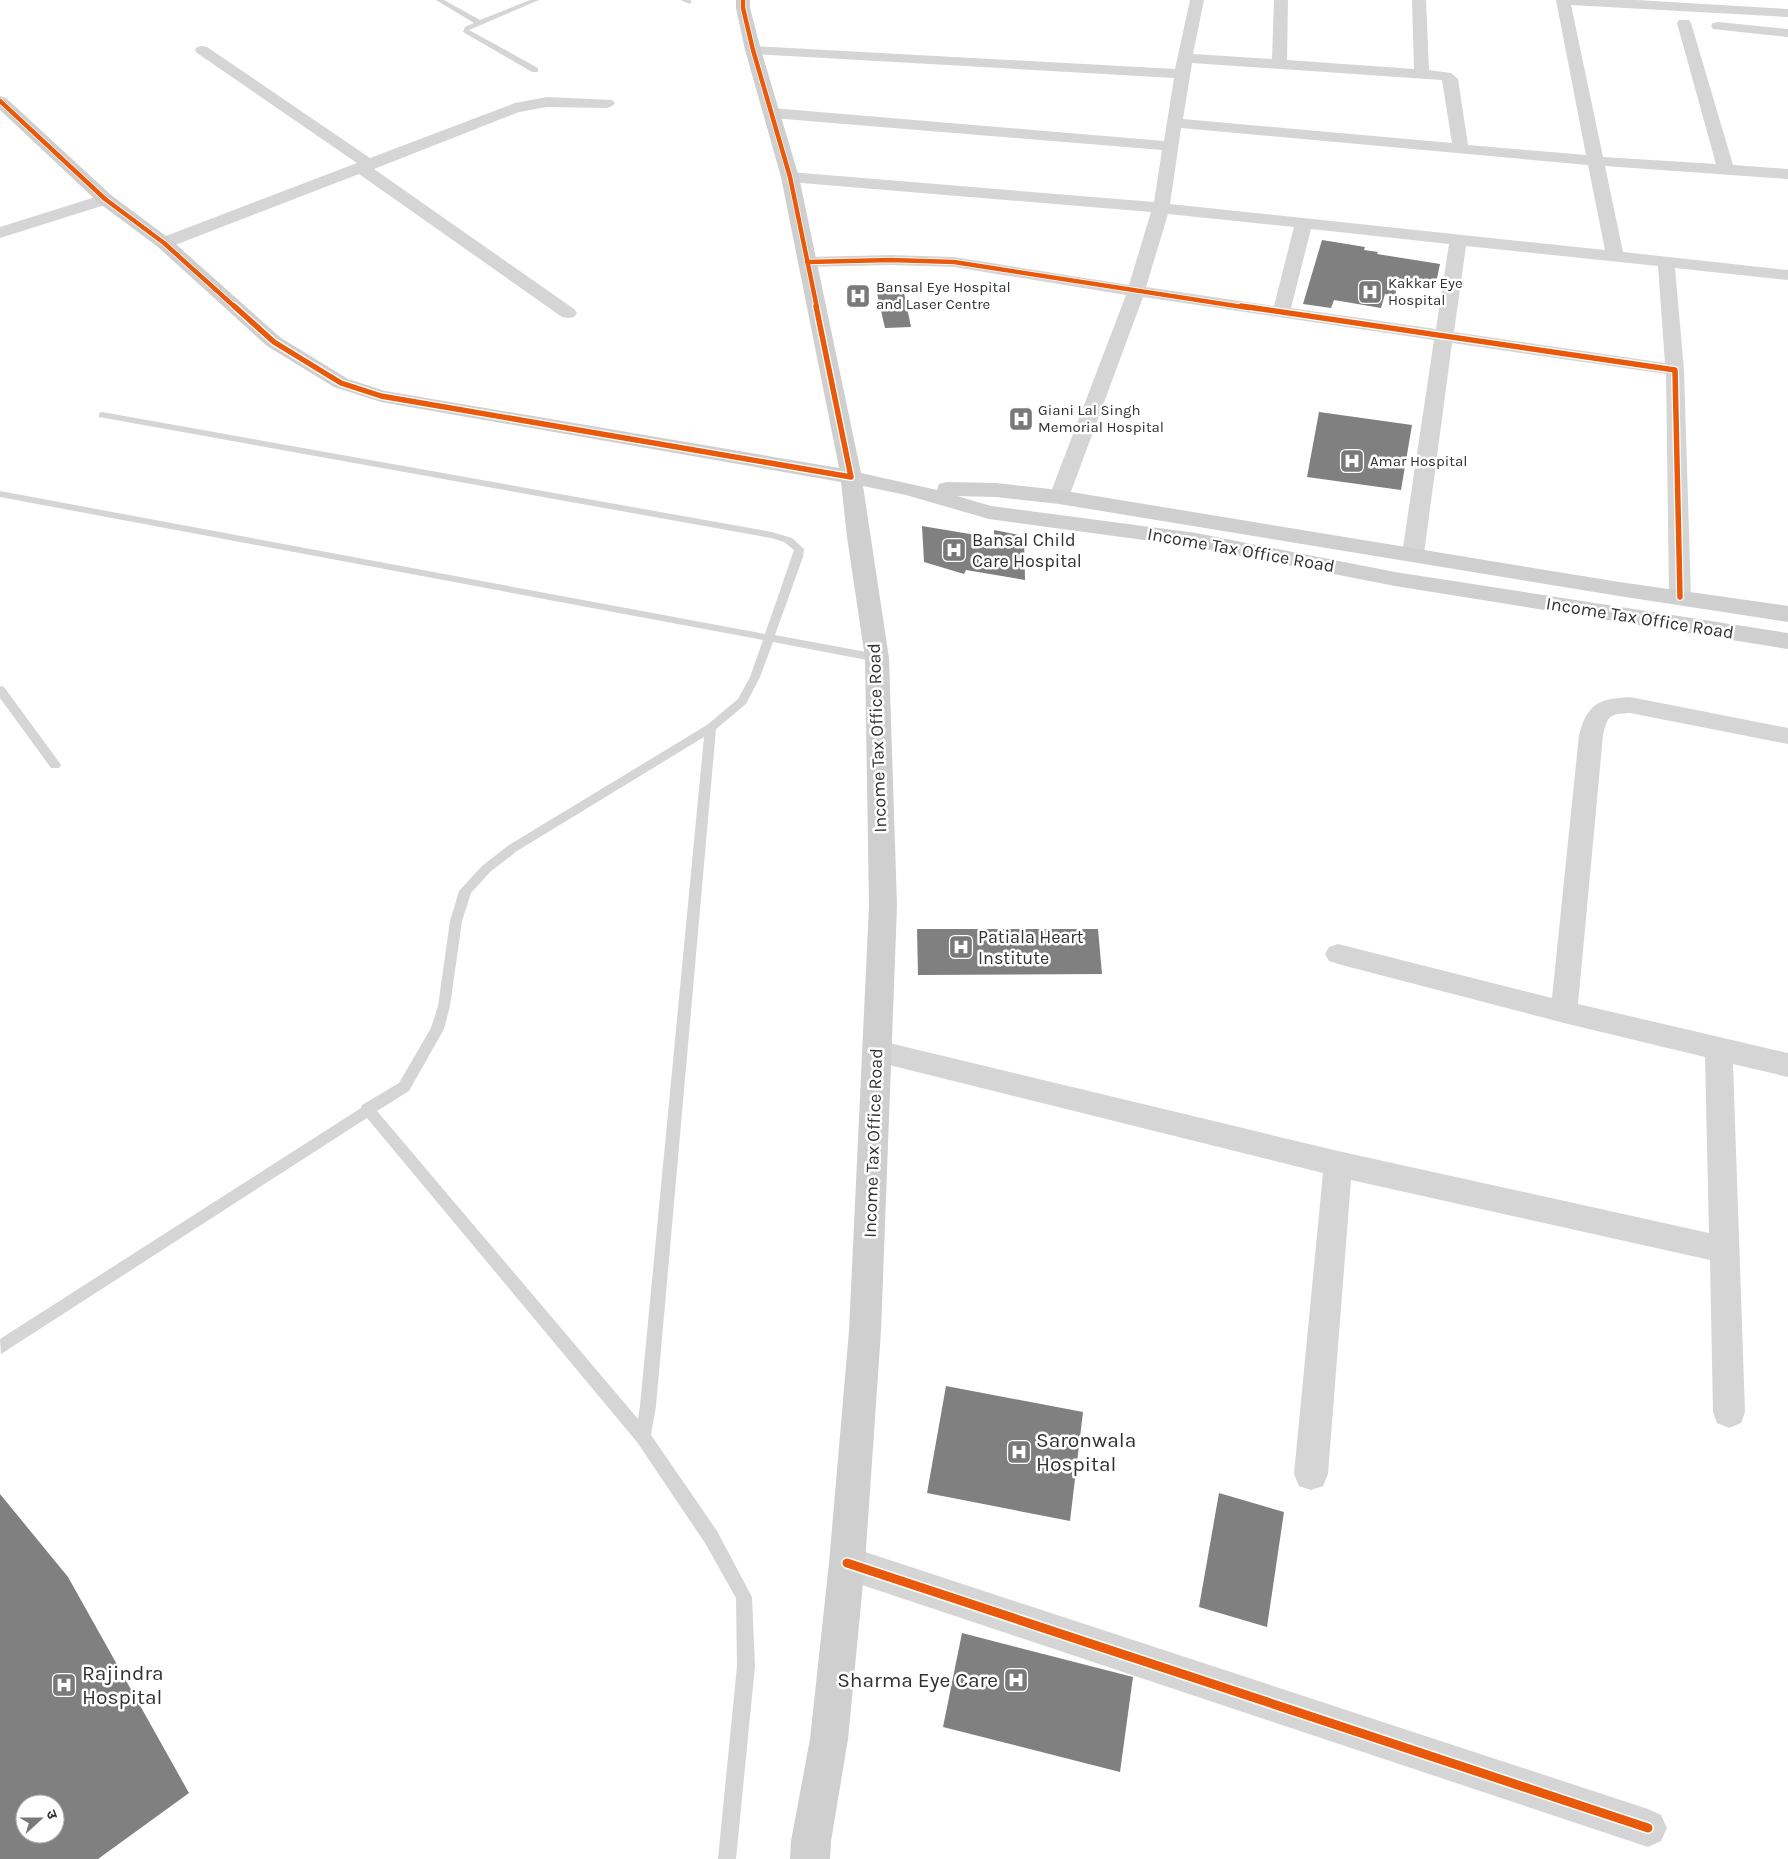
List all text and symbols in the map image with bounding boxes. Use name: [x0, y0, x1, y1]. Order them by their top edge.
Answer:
place label: Kakkar Eye Hospital: [1388, 274, 1463, 309]
place label: Bansal Eye Hospital and Laser Centre: [876, 278, 1011, 313]
hospital icon: Kakkar Eye Hospital: [1357, 279, 1383, 305]
hospital icon: Bansal Eye Hospital and Laser Centre: [845, 283, 871, 309]
place label: Giani Lal Singh Memorial Hospital: [1038, 401, 1164, 436]
hospital icon: Giani Lal Singh Memorial Hospital: [1008, 406, 1034, 432]
hospital icon: Amar Hospital: [1339, 448, 1365, 474]
place label: Amar Hospital: [1370, 452, 1467, 470]
street label: Income Tax Office Road: [1146, 523, 1336, 577]
place label: Bansal Child Care Hospital: [972, 529, 1082, 572]
hospital icon: Bansal Child Care Hospital: [941, 537, 967, 563]
street label: Income Tax Office Road: [1545, 592, 1735, 644]
street label: Income Tax Office Road: [863, 643, 891, 833]
place label: Patiala Heart Institute: [978, 926, 1084, 969]
hospital icon: Patiala Heart Institute: [948, 934, 974, 960]
street label: Income Tax Office Road: [859, 1048, 887, 1238]
place label: Saronwala Hospital: [1036, 1428, 1136, 1476]
hospital icon: Saronwala Hospital: [1006, 1439, 1032, 1465]
place label: Rajindra Hospital: [82, 1661, 164, 1709]
hospital icon: Sharma Eye Care: [1003, 1667, 1029, 1693]
place label: Sharma Eye Care: [837, 1668, 998, 1692]
hospital icon: Rajindra Hospital: [51, 1672, 77, 1698]
north arrow: [15, 1794, 65, 1844]
text: उ: [42, 1808, 61, 1822]

